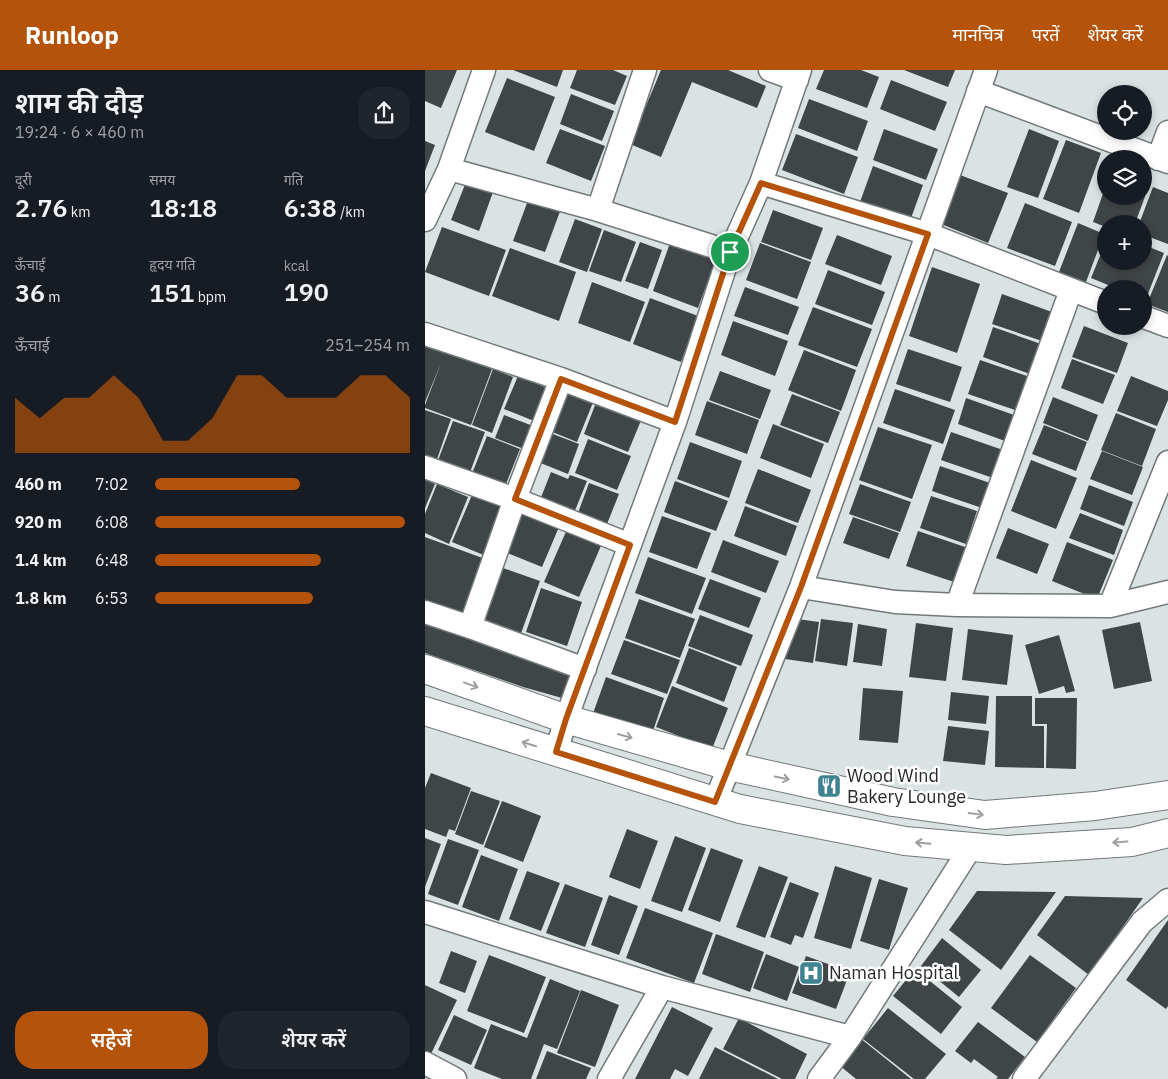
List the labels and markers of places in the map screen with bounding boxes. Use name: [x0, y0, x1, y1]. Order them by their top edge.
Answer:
pin: [709, 231, 751, 273]
place label: Wood Wind Bakery Lounge: [847, 764, 966, 808]
restaurant icon: Wood Wind Bakery Lounge: [816, 773, 842, 799]
hospital icon: Naman Hospital: [798, 960, 824, 986]
place label: Naman Hospital: [829, 961, 959, 984]

